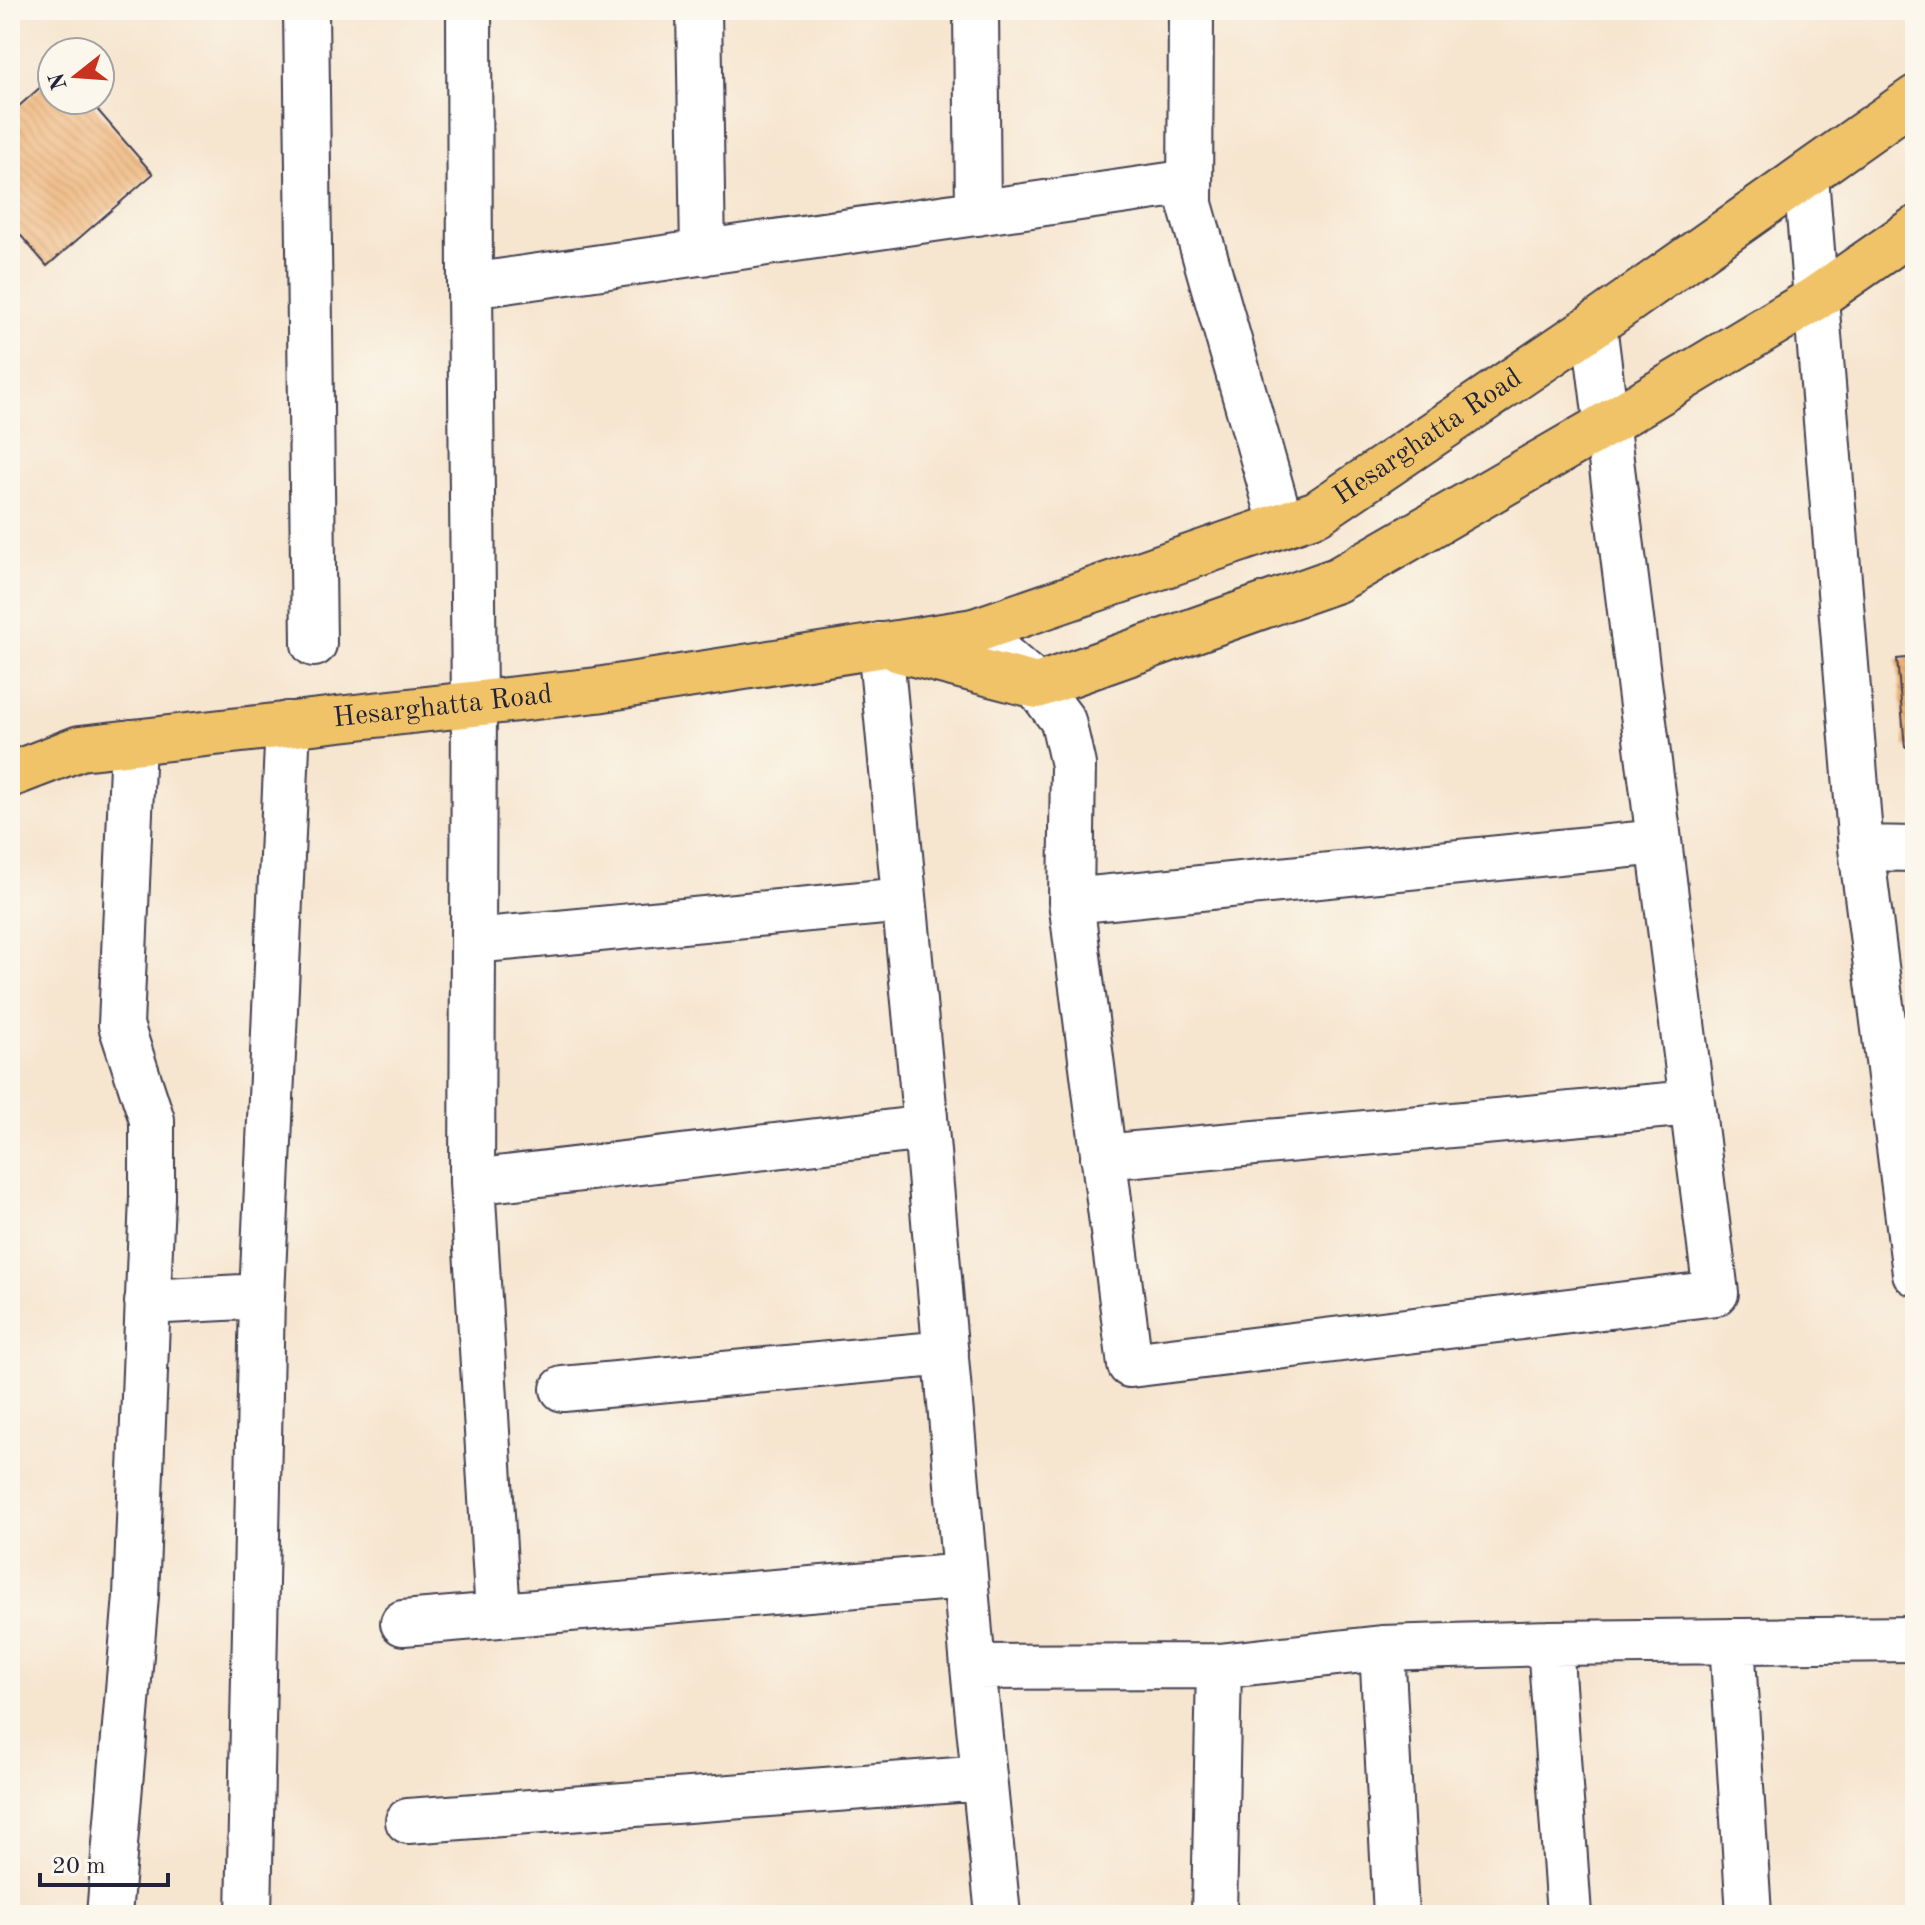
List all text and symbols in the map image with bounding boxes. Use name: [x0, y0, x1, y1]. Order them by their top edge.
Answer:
north arrow: [36, 36, 116, 116]
text: N: [46, 70, 72, 93]
street label: Hesarghatta Road: [1329, 364, 1527, 511]
street label: Hesarghatta Road: [332, 681, 554, 734]
scale bar: [40, 1837, 168, 1887]
text: 20 m: [52, 1855, 106, 1879]

